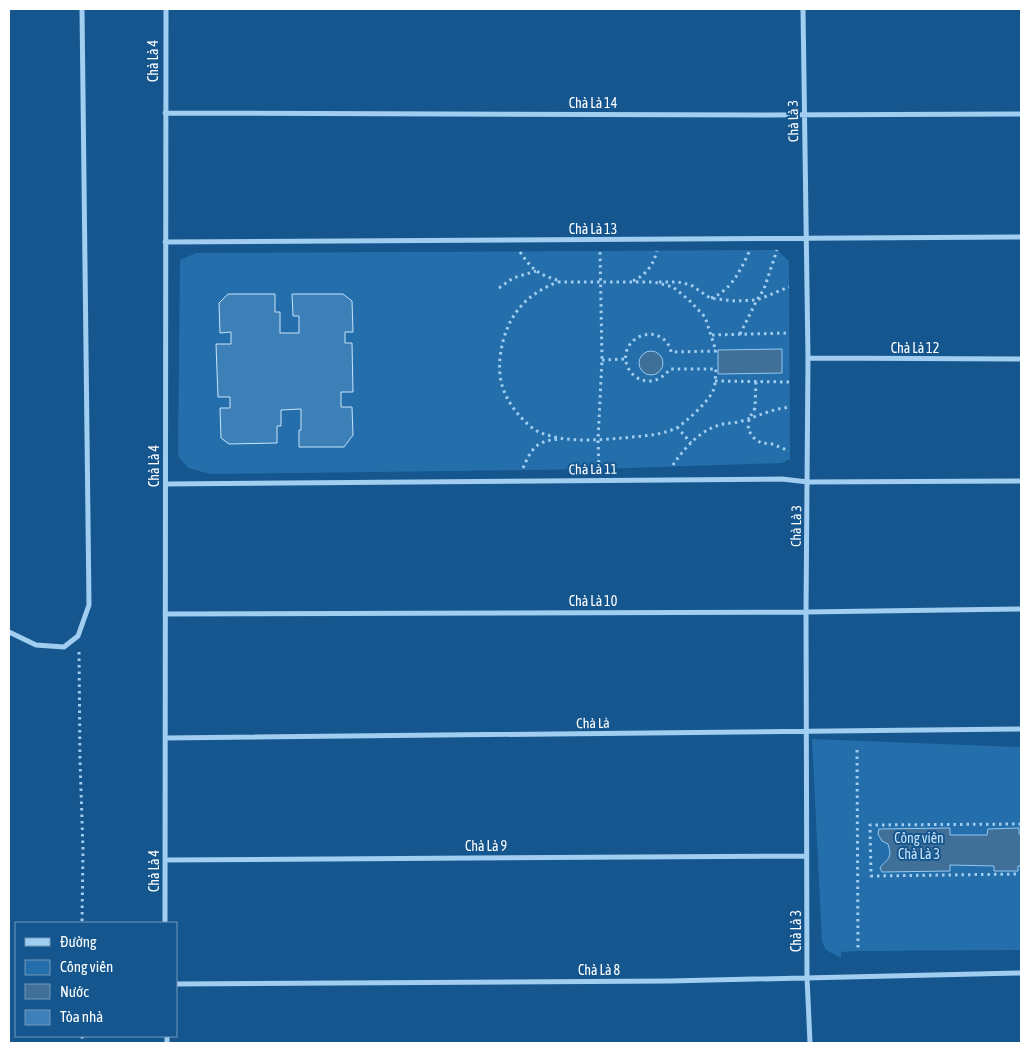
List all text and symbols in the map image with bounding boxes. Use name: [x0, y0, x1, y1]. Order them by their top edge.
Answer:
street label: Chà Là 4: [145, 40, 161, 82]
street label: Chà Là 14: [569, 95, 618, 111]
street label: Chà Là 3: [785, 100, 801, 142]
street label: Chà Là 13: [569, 221, 617, 237]
street label: Chà Là 12: [891, 340, 939, 356]
street label: Chà Là 4: [146, 445, 162, 487]
street label: Chà Là 11: [569, 461, 617, 477]
street label: Chà Là 3: [788, 505, 804, 547]
street label: Chà Là 10: [569, 593, 618, 609]
street label: Chà Là: [576, 715, 610, 731]
park label: Công viên Chà Là 3: [894, 830, 944, 862]
street label: Chà Là 9: [465, 838, 507, 854]
street label: Chà Là 4: [146, 850, 162, 892]
street label: Chà Là 3: [788, 910, 804, 952]
legend: [15, 922, 178, 1037]
text: Đường: [60, 933, 97, 950]
text: Công viên: [60, 958, 113, 975]
street label: Chà Là 8: [578, 962, 620, 978]
text: Nước: [60, 983, 89, 1000]
text: Tòa nhà: [60, 1008, 103, 1025]

